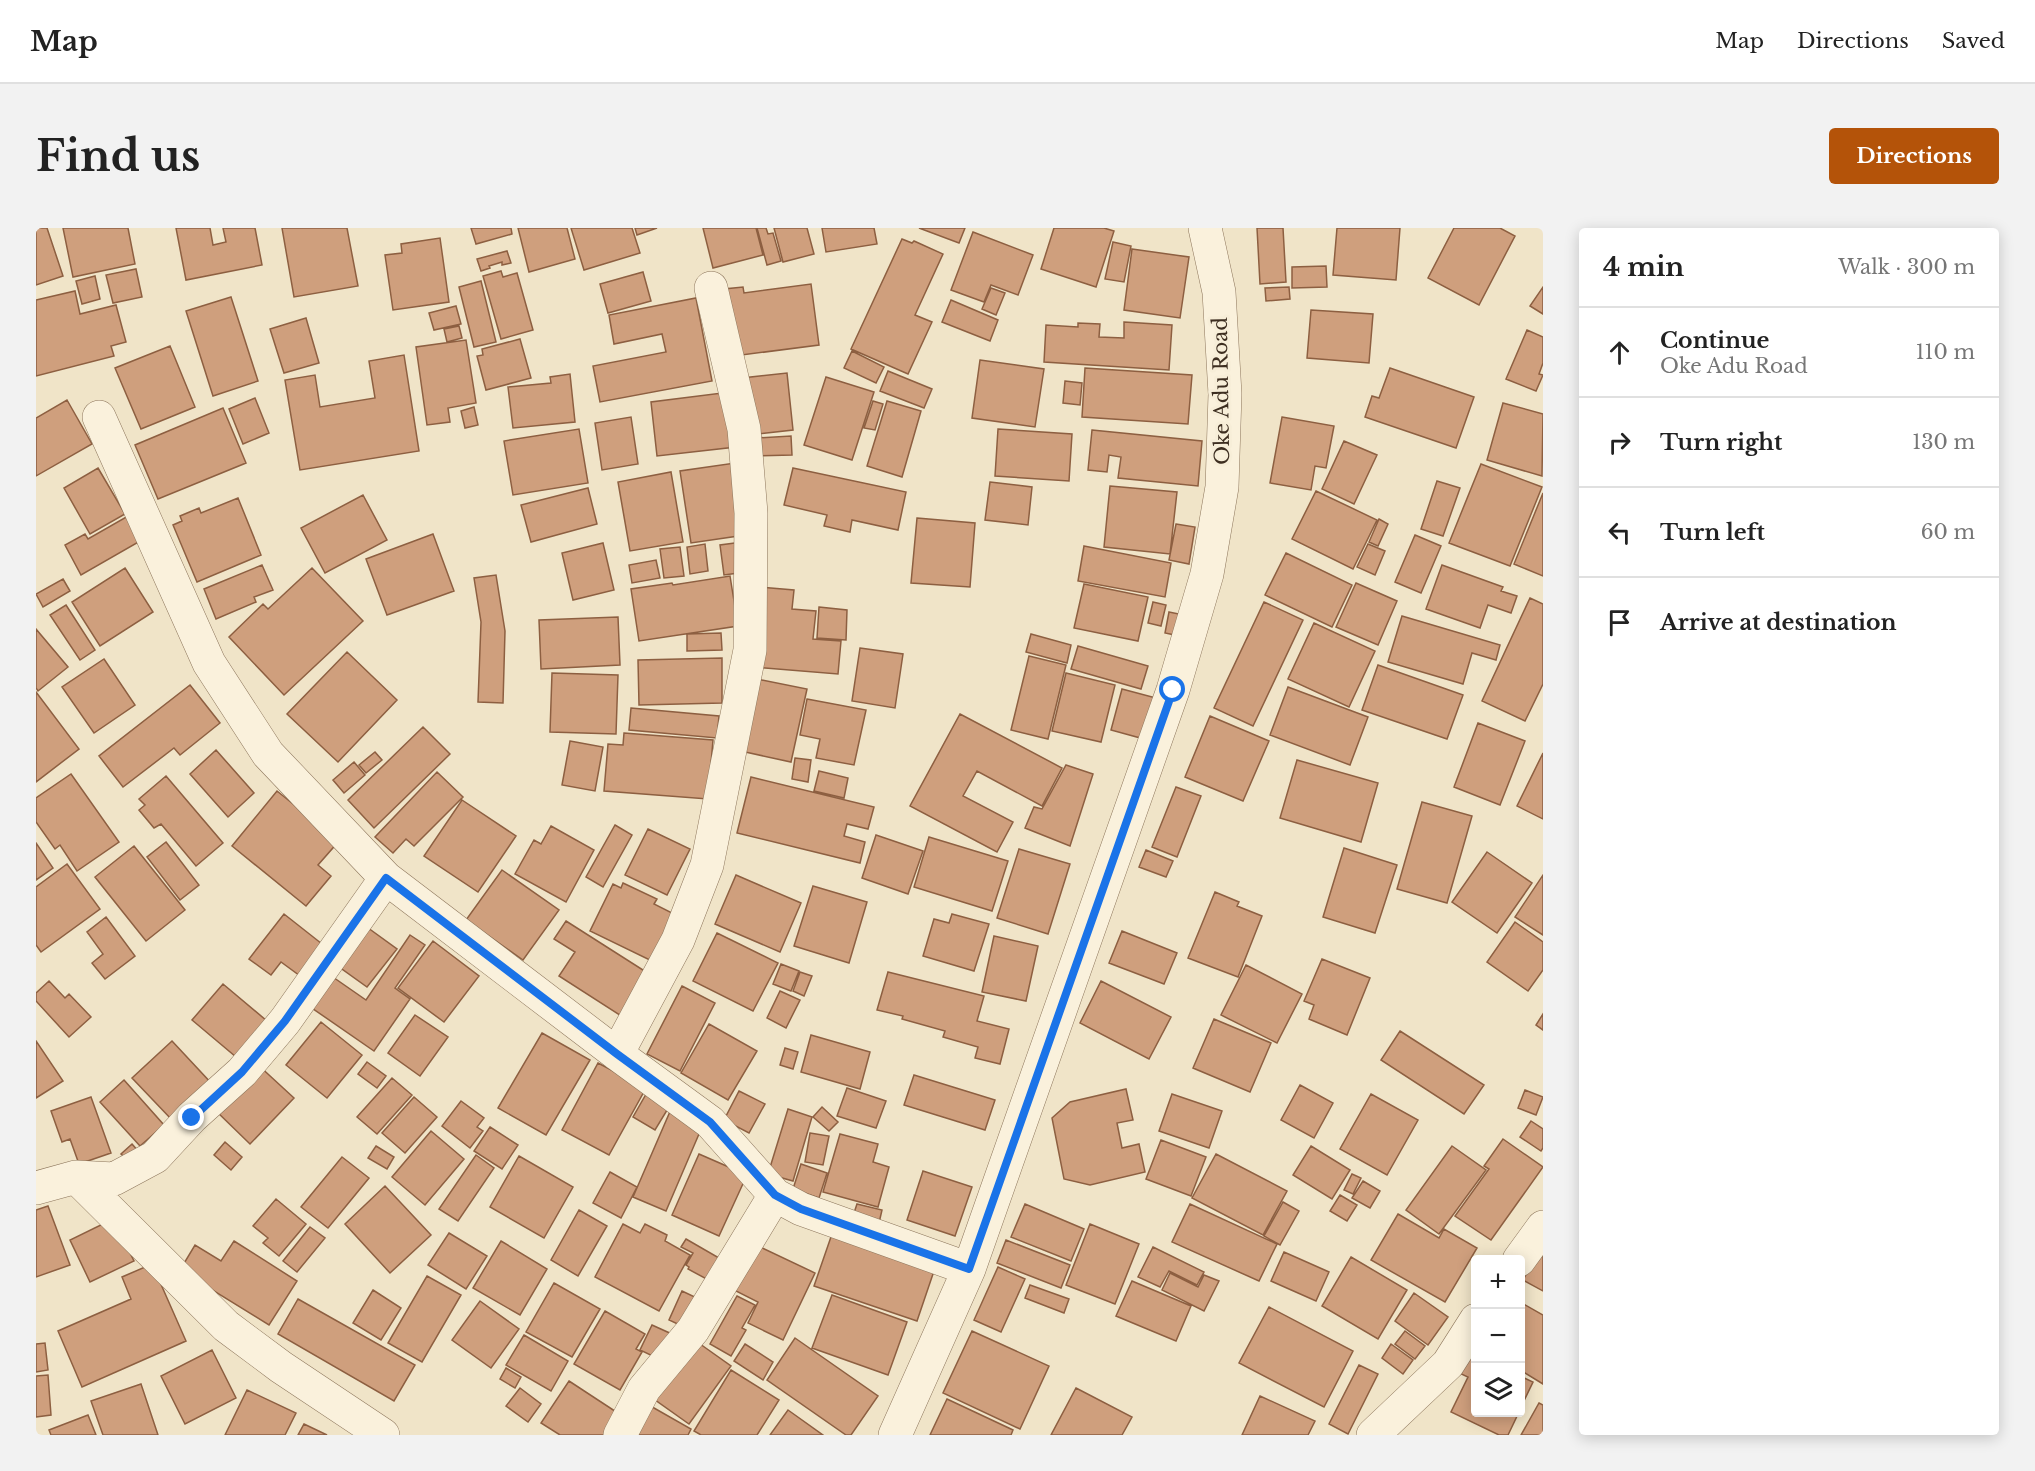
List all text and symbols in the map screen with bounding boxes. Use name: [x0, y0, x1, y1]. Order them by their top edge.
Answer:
text: Map: [30, 24, 98, 59]
text: Map: [1715, 28, 1764, 54]
text: Directions: [1797, 28, 1909, 54]
text: Saved: [1942, 28, 2005, 54]
button: Directions: [1829, 128, 1999, 184]
text: Find us: [36, 130, 200, 182]
text: 4 min: [1603, 251, 1684, 283]
text: Walk · 300 m: [1838, 255, 1975, 279]
street label: Oke Adu Road: [1208, 317, 1234, 465]
text: Continue: [1660, 327, 1769, 354]
icon: ahead: [1603, 336, 1636, 369]
text: 110 m: [1916, 340, 1975, 364]
text: Oke Adu Road: [1660, 354, 1808, 378]
icon: right: [1603, 426, 1636, 459]
text: Turn right: [1660, 429, 1782, 456]
text: 130 m: [1912, 430, 1975, 454]
icon: left: [1603, 516, 1636, 549]
text: Turn left: [1660, 519, 1765, 546]
text: 60 m: [1921, 520, 1975, 544]
icon: arrive: [1603, 606, 1636, 639]
text: Arrive at destination: [1660, 609, 1897, 636]
route start: [1159, 676, 1185, 702]
route end: [178, 1104, 204, 1130]
map controls: [1471, 1255, 1525, 1417]
button: +: [1471, 1255, 1525, 1309]
button: −: [1471, 1309, 1525, 1363]
button: layers: [1471, 1363, 1525, 1417]

